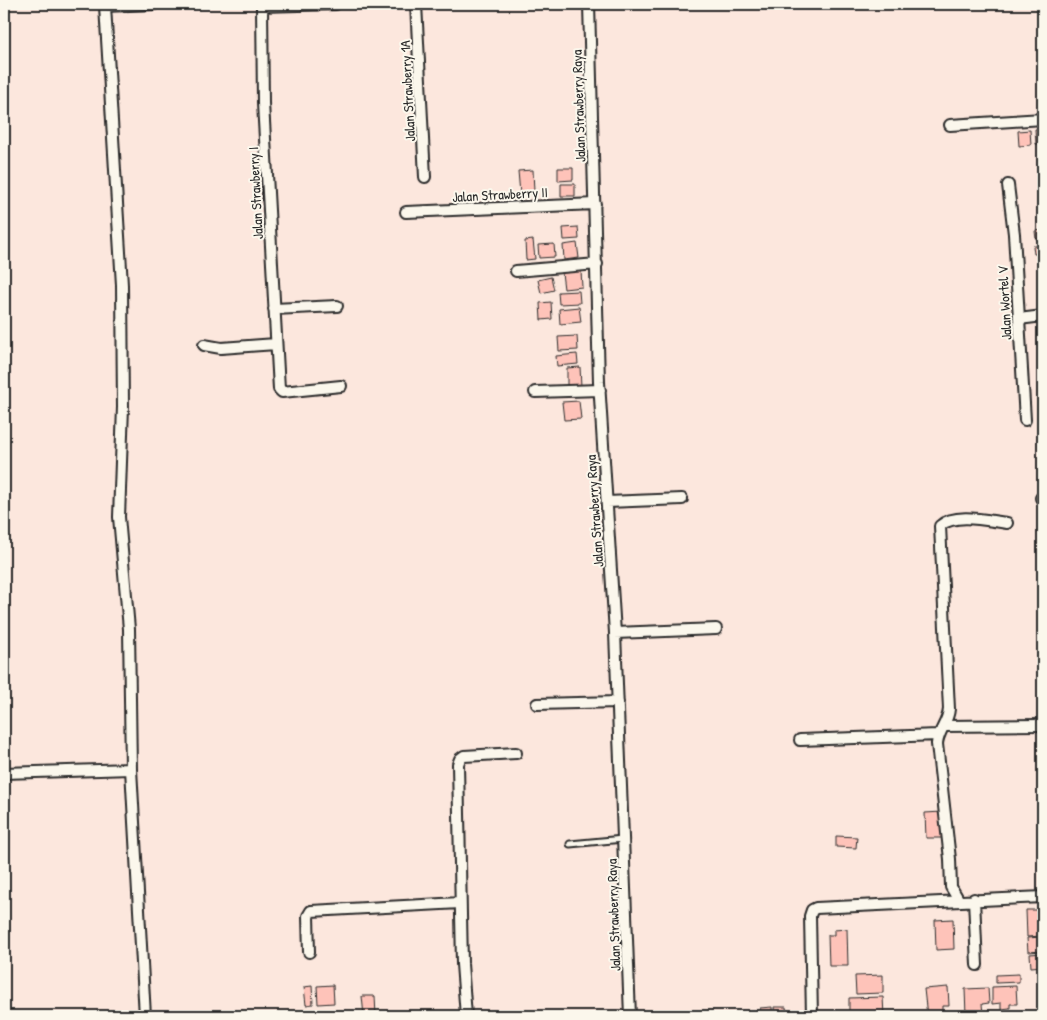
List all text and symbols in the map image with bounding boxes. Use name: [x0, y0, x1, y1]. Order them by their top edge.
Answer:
street label: Jalan Strawberry 1A: [395, 40, 420, 142]
street label: Jalan Strawberry Raya: [567, 49, 590, 163]
street label: Jalan Strawberry I: [243, 146, 268, 240]
street label: Jalan Strawberry II: [452, 182, 548, 207]
street label: Jalan Wortel V: [993, 265, 1015, 341]
street label: Jalan Strawberry Raya: [581, 454, 608, 568]
street label: Jalan Strawberry Raya: [602, 858, 625, 972]

